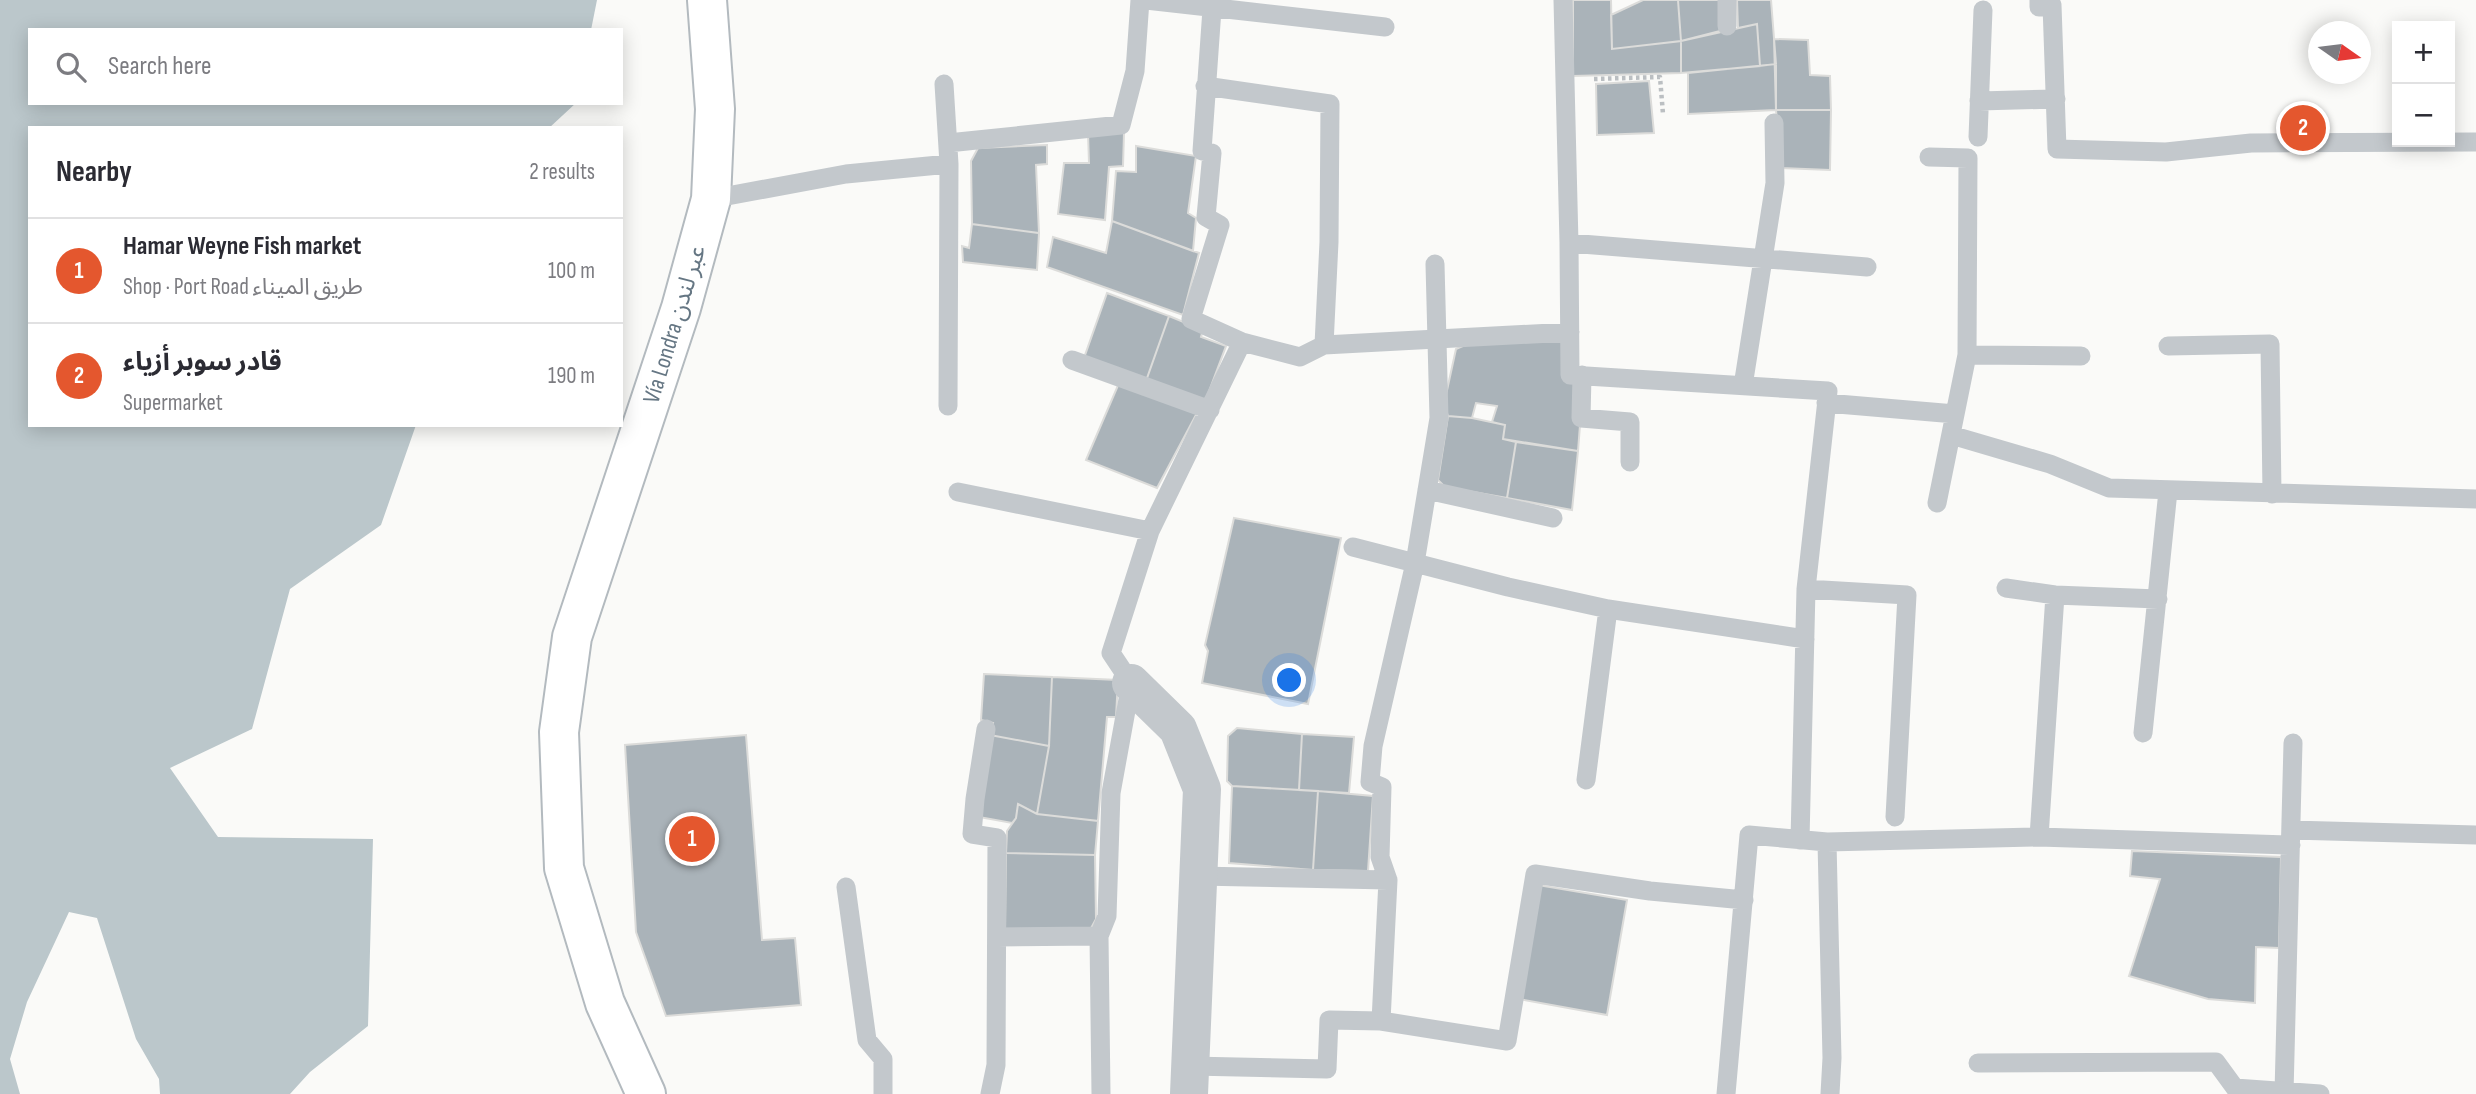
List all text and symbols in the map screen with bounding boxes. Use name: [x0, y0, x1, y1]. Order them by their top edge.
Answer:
north arrow: [2308, 21, 2371, 84]
map controls: [2392, 21, 2455, 147]
button: +: [2392, 21, 2455, 84]
search box: [28, 28, 623, 105]
icon: search: [52, 48, 90, 86]
text: Search here: [108, 51, 211, 82]
button: −: [2392, 84, 2455, 147]
pin: 2: [2280, 102, 2326, 154]
text: Nearby: [56, 154, 132, 190]
text: 2 results: [529, 158, 595, 186]
text: Hamar Weyne Fish market: [123, 231, 361, 262]
street label: Vía Londra عبر لندن: [637, 241, 712, 407]
text: 1: [74, 257, 84, 285]
text: 100 m: [548, 257, 595, 285]
text: Shop · Port Road طريق الميناء: [123, 273, 363, 301]
text: قادر سوبر أزياء: [123, 347, 282, 378]
text: 2: [74, 362, 84, 390]
text: 190 m: [548, 362, 595, 390]
text: Supermarket: [123, 389, 223, 417]
your location: [1272, 663, 1306, 697]
pin: 1: [669, 813, 715, 865]

